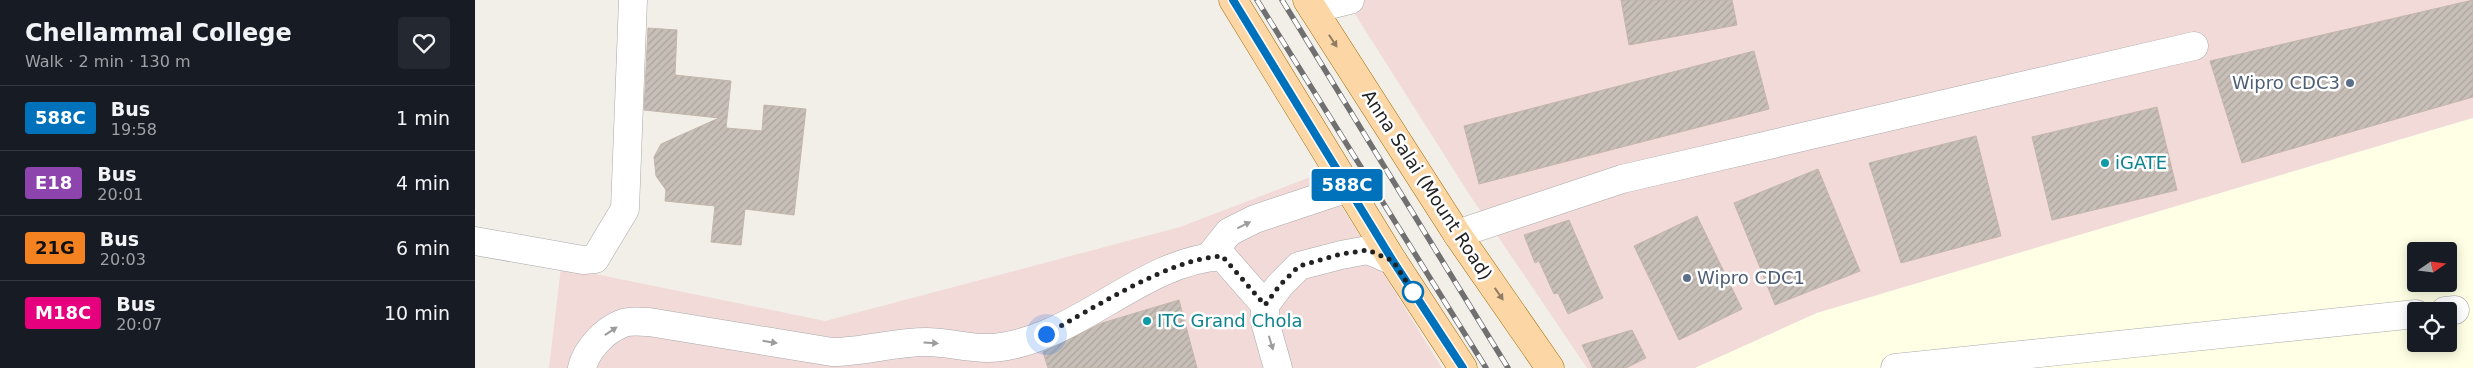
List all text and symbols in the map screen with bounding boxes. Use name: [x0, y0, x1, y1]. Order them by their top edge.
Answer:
button: heart: [398, 17, 450, 69]
text: Chellammal College: [25, 19, 292, 47]
one-way arrow: [1329, 34, 1338, 48]
text: Walk · 2 min · 130 m: [25, 52, 190, 71]
place label: Wipro CDC3: [2232, 72, 2340, 93]
marker: Wipro CDC3: [2344, 77, 2356, 89]
street label: Anna Salai (Mount Road): [1358, 86, 1497, 284]
text: Bus: [111, 98, 150, 120]
text: 588C: [35, 107, 86, 128]
text: 1 min: [396, 107, 450, 129]
text: 19:58: [111, 120, 157, 139]
place label: iGATE: [2115, 152, 2167, 173]
marker: iGATE: [2099, 157, 2111, 169]
text: Bus: [97, 163, 137, 185]
line badge: 588C: [1312, 169, 1382, 201]
text: E18: [35, 172, 72, 193]
text: 4 min: [396, 172, 450, 194]
text: 588C: [1322, 174, 1372, 195]
text: 20:01: [97, 185, 143, 204]
one-way arrow: [1237, 221, 1251, 229]
text: Bus: [100, 228, 139, 250]
text: 21G: [35, 237, 75, 258]
text: 6 min: [396, 237, 450, 259]
north arrow: [2407, 242, 2457, 292]
map controls: [2407, 242, 2457, 352]
text: 20:03: [100, 250, 146, 269]
place label: Wipro CDC1: [1697, 267, 1805, 288]
marker: Wipro CDC1: [1681, 272, 1693, 284]
unlabelled marker: [1402, 281, 1424, 303]
one-way arrow: [1494, 288, 1504, 301]
text: Bus: [116, 293, 156, 315]
text: M18C: [35, 302, 91, 323]
text: 10 min: [384, 302, 450, 324]
button: locate: [2407, 302, 2457, 352]
place label: ITC Grand Chola: [1157, 310, 1303, 331]
text: 20:07: [116, 315, 162, 334]
marker: ITC Grand Chola: [1141, 315, 1153, 327]
your location: [1034, 322, 1059, 347]
one-way arrow: [605, 326, 618, 335]
one-way arrow: [1268, 336, 1276, 351]
one-way arrow: [762, 339, 778, 347]
one-way arrow: [923, 339, 939, 347]

